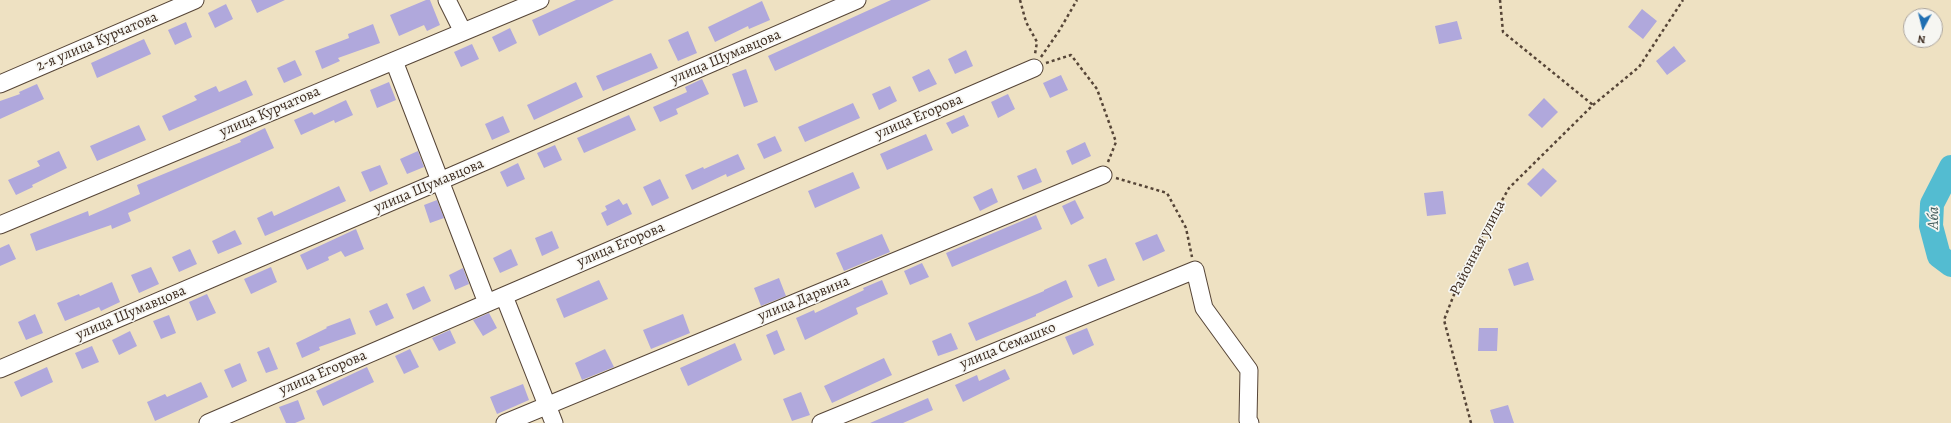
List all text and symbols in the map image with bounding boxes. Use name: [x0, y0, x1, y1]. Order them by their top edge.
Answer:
street label: 2-я улица Курчатова: [34, 8, 160, 76]
north arrow: [1903, 8, 1943, 48]
street label: улица Шумавцова: [668, 26, 784, 88]
text: N: [1917, 31, 1926, 47]
street label: улица Курчатова: [217, 83, 323, 141]
street label: улица Егорова: [873, 91, 965, 143]
street label: улица Шумавцова: [371, 155, 487, 217]
street label: Районная улица: [1446, 198, 1510, 298]
water label: Аба: [1924, 206, 1944, 230]
street label: улица Егорова: [575, 219, 667, 271]
street label: улица Дарвина: [756, 272, 852, 326]
street label: улица Шумавцова: [73, 282, 189, 344]
street label: улица Семашко: [958, 319, 1058, 373]
street label: улица Егорова: [277, 347, 369, 399]

